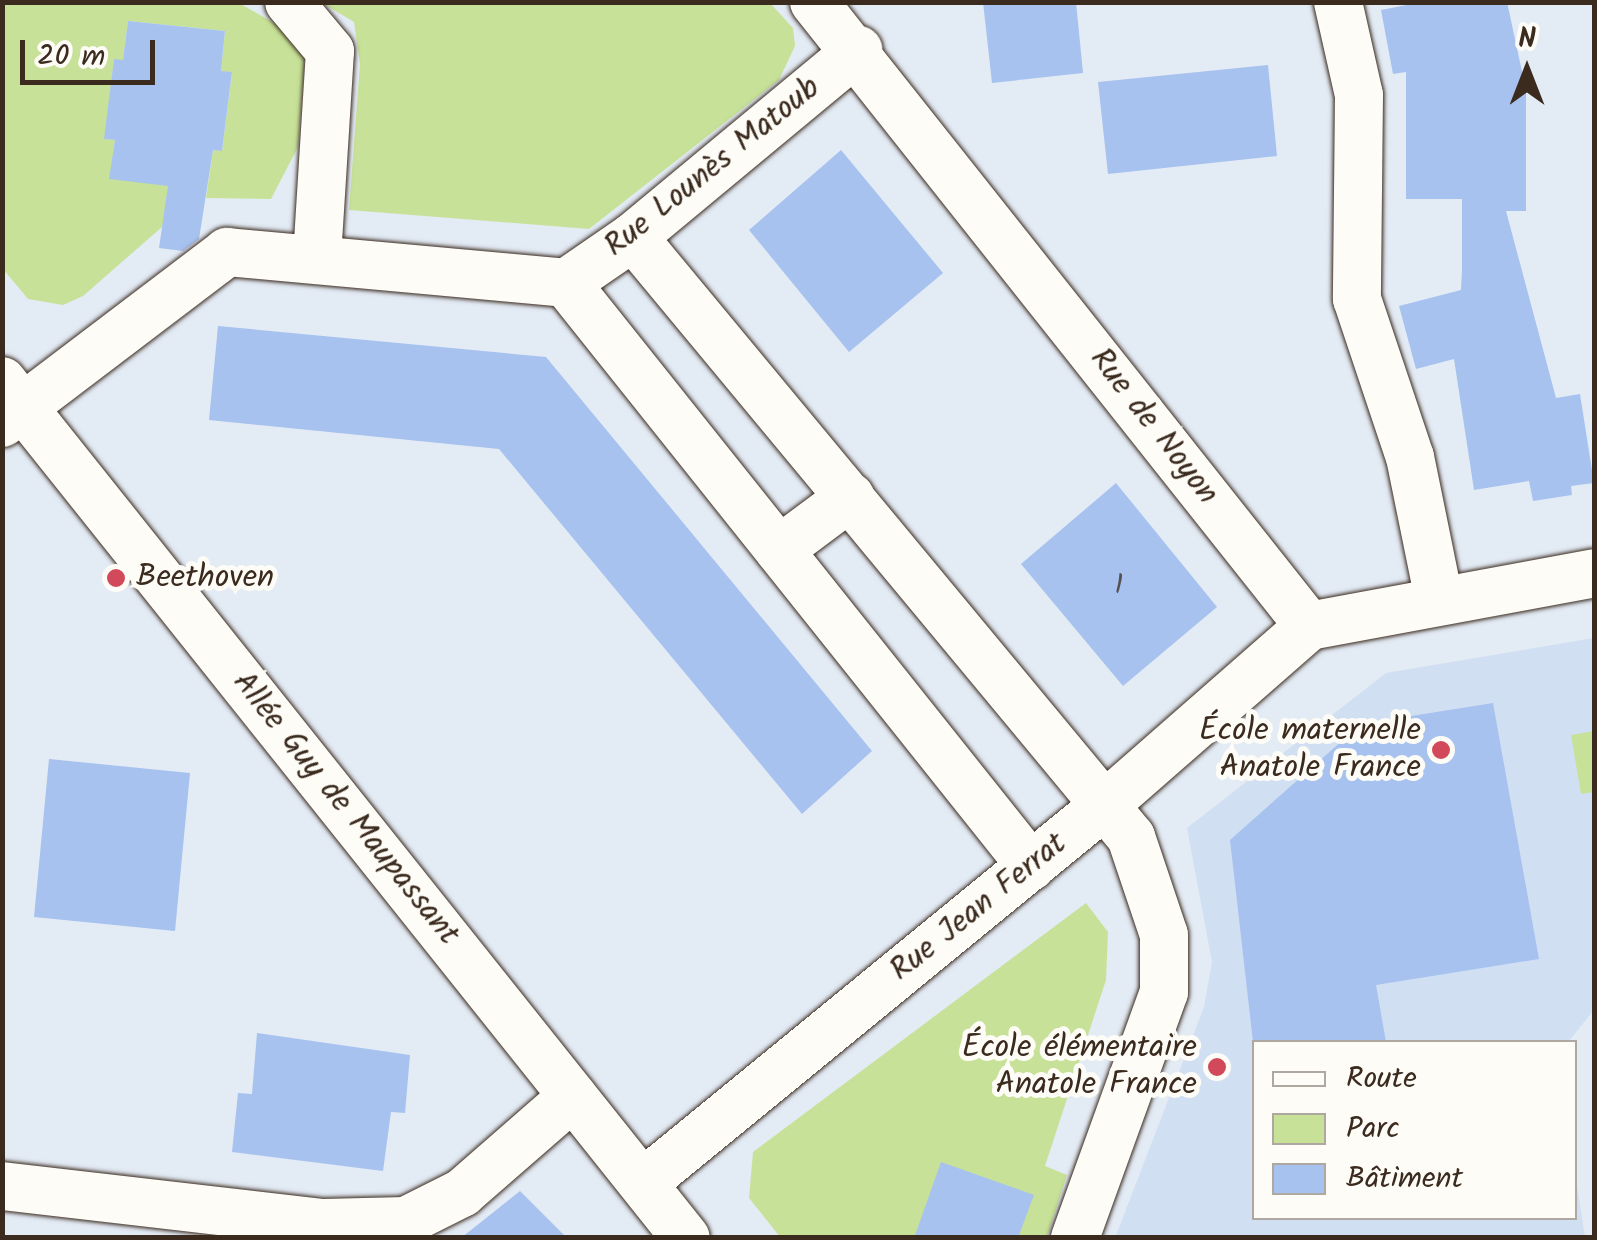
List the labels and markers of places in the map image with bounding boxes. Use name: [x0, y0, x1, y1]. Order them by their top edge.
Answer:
place label: Beethoven: [136, 559, 274, 597]
marker: Beethoven: [105, 567, 127, 589]
place label: École maternelle Anatole France: [1199, 713, 1421, 788]
marker: École maternelle Anatole France: [1430, 739, 1452, 761]
place label: École élémentaire Anatole France: [962, 1030, 1197, 1105]
marker: École élémentaire Anatole France: [1206, 1056, 1228, 1078]

